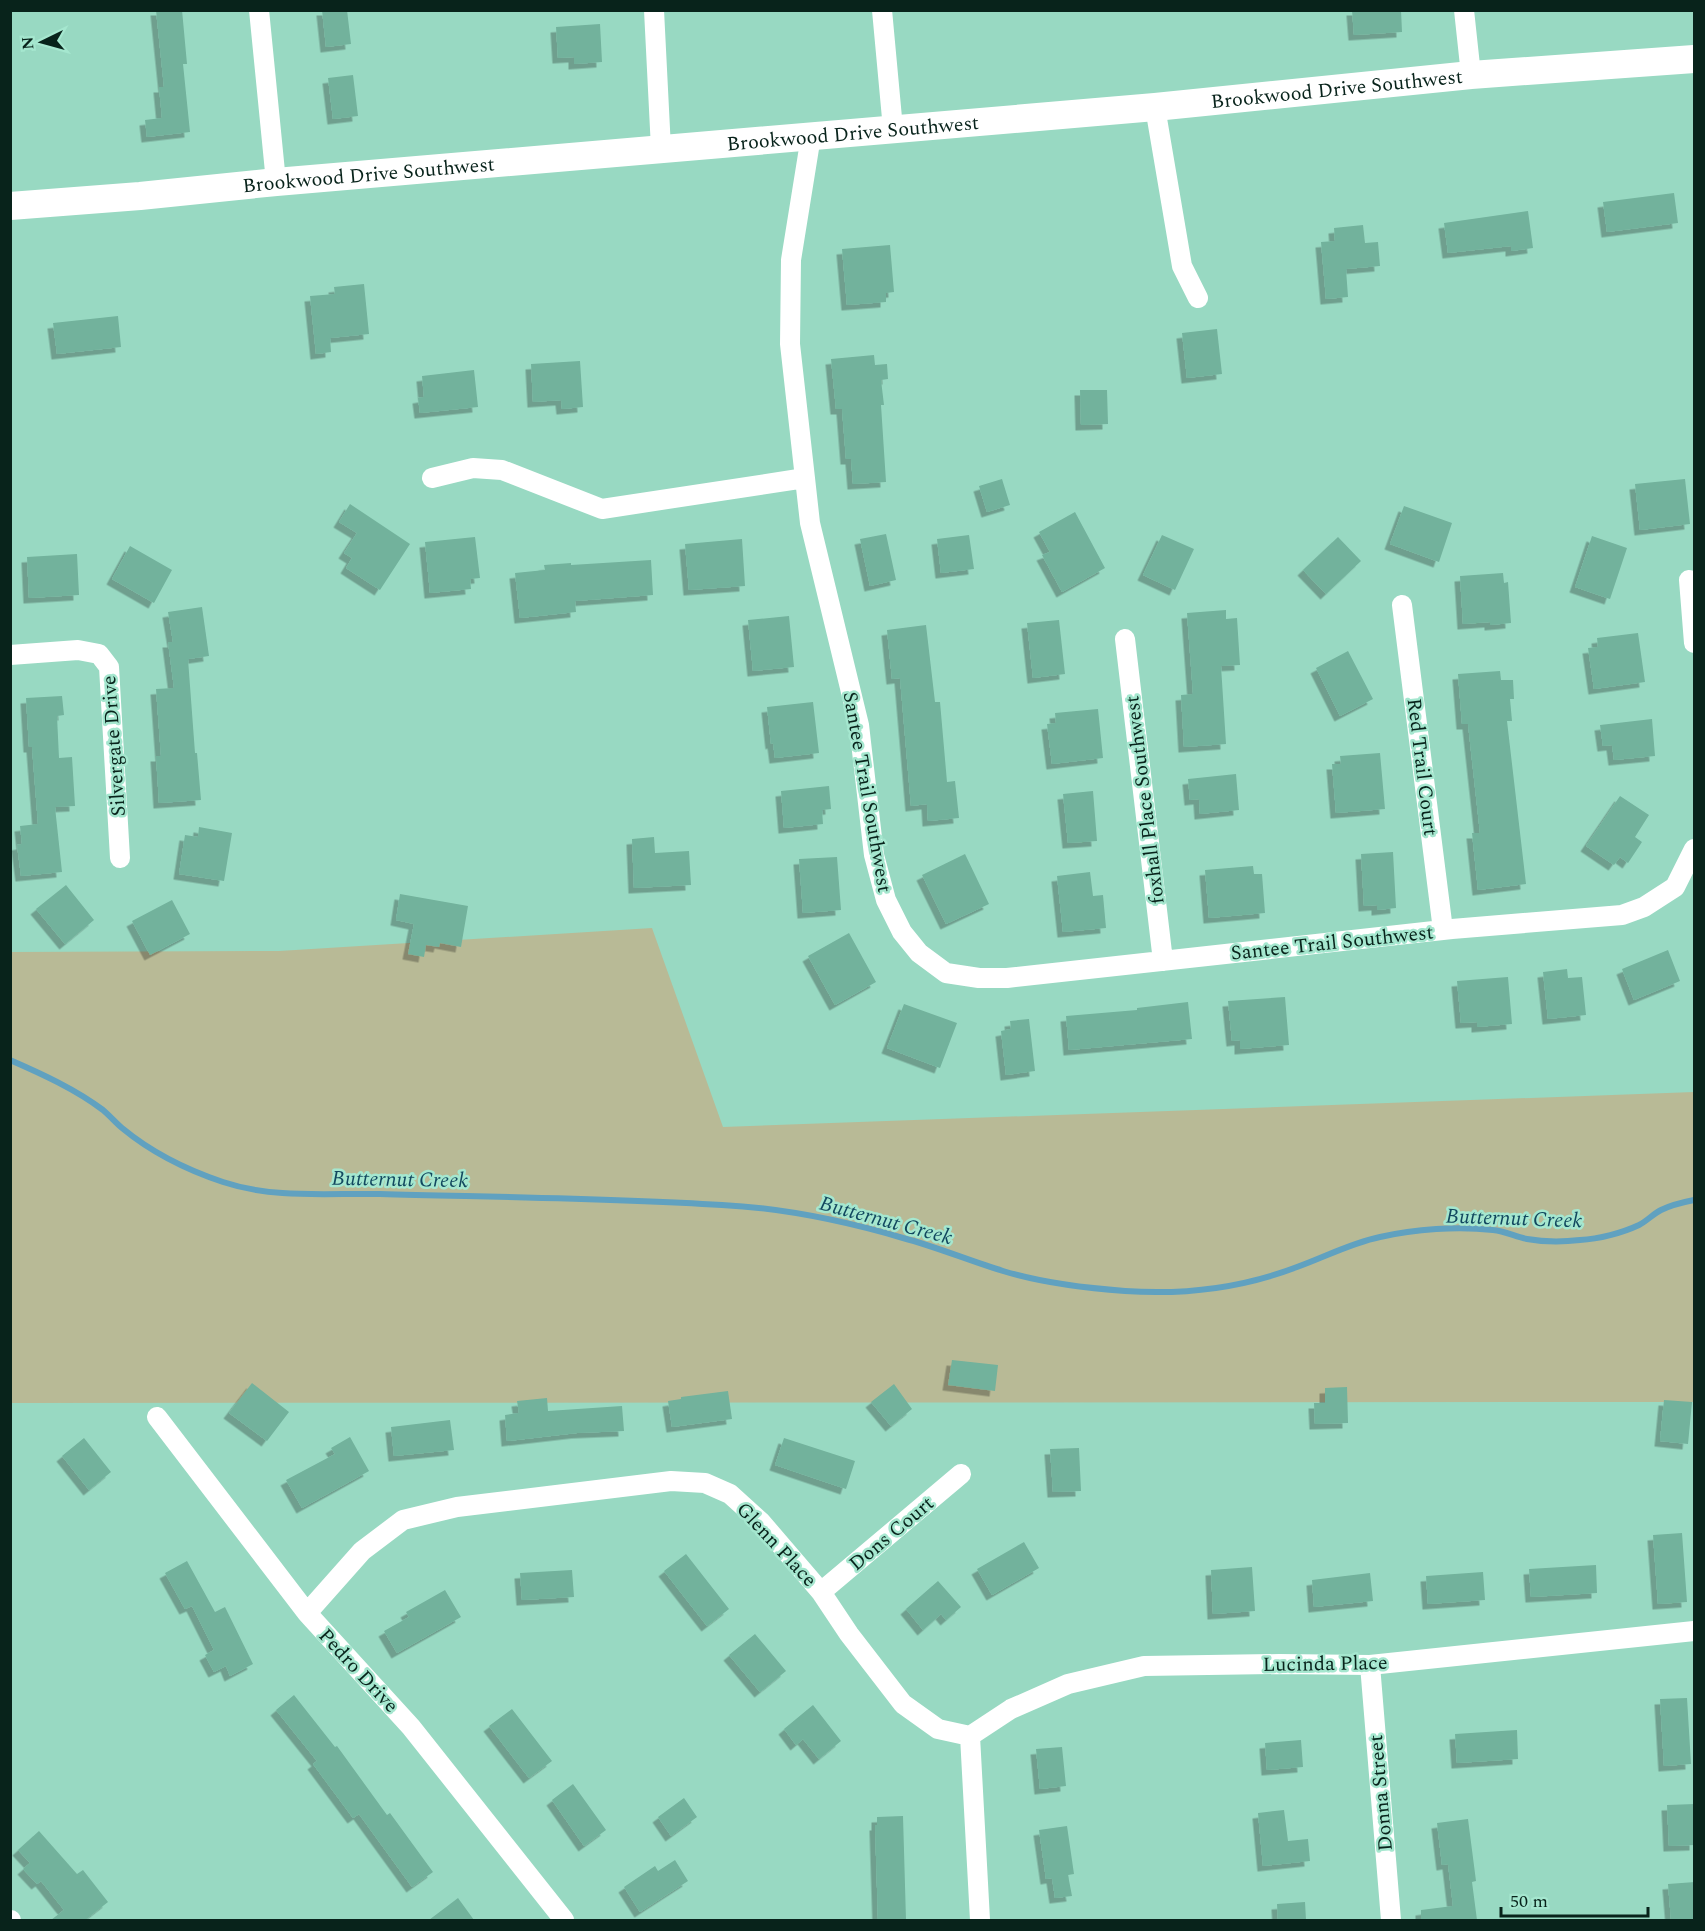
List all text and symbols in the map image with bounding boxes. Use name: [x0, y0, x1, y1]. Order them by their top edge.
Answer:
north arrow: [12, 12, 72, 72]
text: N: [16, 36, 41, 51]
street label: Brookwood Drive Southwest: [1209, 62, 1464, 117]
street label: Brookwood Drive Southwest: [726, 108, 980, 159]
street label: Brookwood Drive Southwest: [241, 149, 496, 201]
street label: Silvergate Drive: [94, 674, 134, 817]
street label: Santee Trail Southwest: [835, 689, 899, 895]
street label: foxhall Place Southwest: [1117, 694, 1173, 906]
street label: Red Trail Court: [1399, 697, 1445, 838]
street label: Santee Trail Southwest: [1229, 917, 1435, 969]
water label: Butternut Creek: [331, 1163, 469, 1197]
water label: Butternut Creek: [816, 1188, 956, 1254]
water label: Butternut Creek: [1445, 1201, 1583, 1237]
street label: Dons Court: [842, 1489, 941, 1578]
street label: Glenn Place: [729, 1495, 824, 1594]
street label: Pedro Drive: [311, 1622, 405, 1720]
street label: Lucinda Place: [1262, 1648, 1388, 1680]
street label: Donna Street: [1361, 1733, 1401, 1852]
scale bar: [1501, 1880, 1648, 1918]
text: 50 m: [1510, 1888, 1548, 1915]

